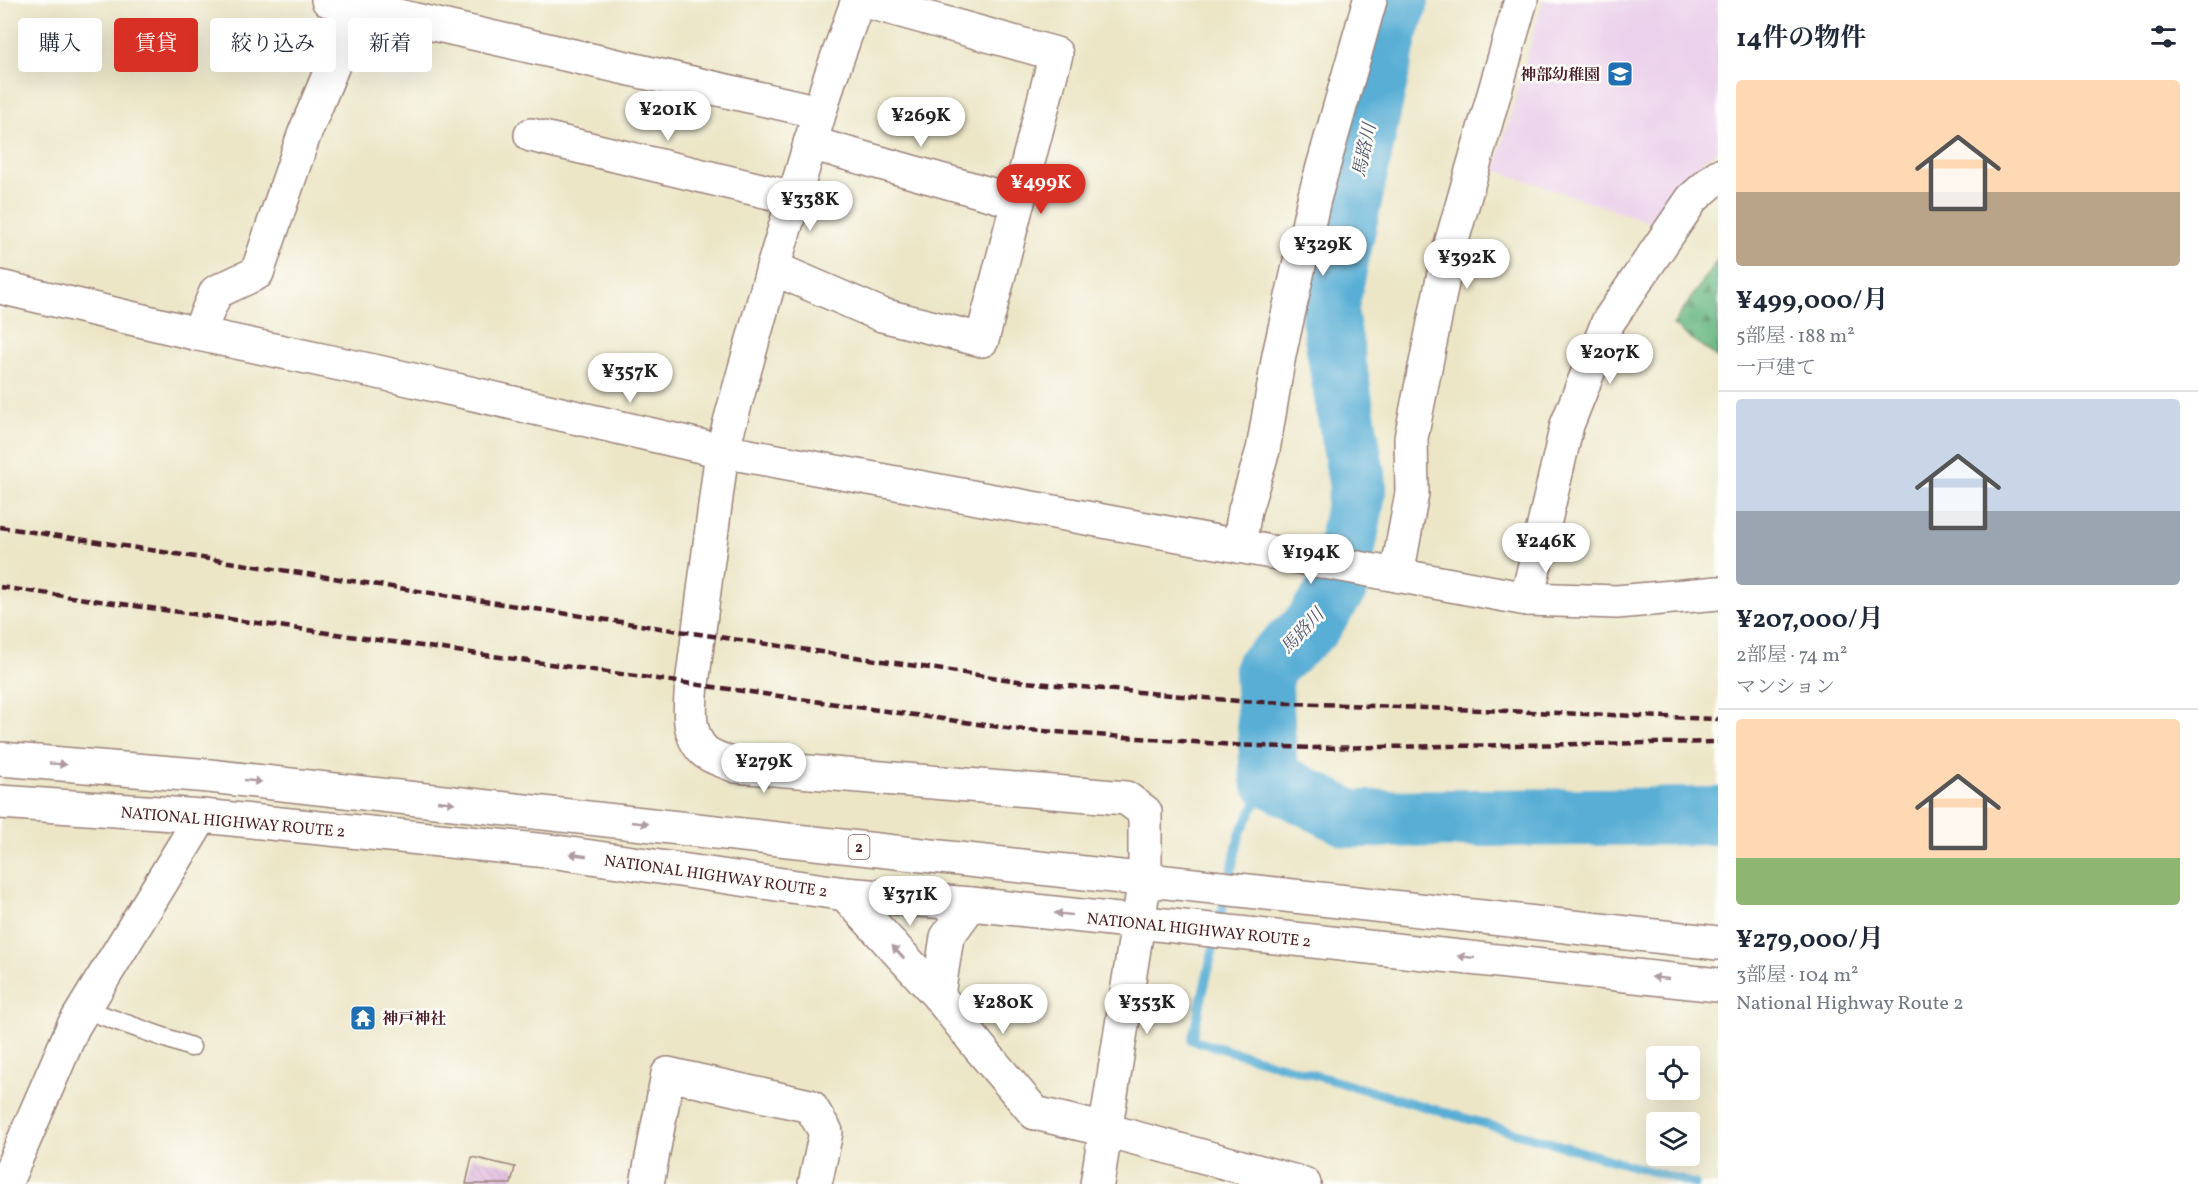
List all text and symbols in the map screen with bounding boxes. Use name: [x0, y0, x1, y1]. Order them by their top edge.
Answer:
chip: 購入: [18, 18, 102, 72]
chip: 賃貸: [114, 18, 198, 72]
chip: 絞り込み: [210, 18, 336, 72]
chip: 新着: [348, 18, 432, 72]
icon: filters: [2147, 20, 2180, 53]
text: 14件の物件: [1736, 21, 1866, 57]
school or university icon: 神部幼稚園: [1605, 59, 1635, 89]
place label: 神部幼稚園: [1520, 65, 1600, 87]
pin: ¥201K: [626, 91, 710, 142]
text: ¥201K: [639, 96, 697, 124]
pin: ¥269K: [879, 97, 963, 148]
text: ¥269K: [891, 102, 951, 130]
water label: 馬路川: [1348, 119, 1384, 179]
icon: home: [1904, 119, 2012, 227]
pin: ¥499K: [999, 164, 1083, 215]
text: ¥499K: [1011, 169, 1071, 197]
pin: ¥338K: [768, 181, 852, 232]
text: ¥338K: [781, 186, 839, 214]
pin: ¥329K: [1281, 226, 1365, 277]
text: ¥329K: [1294, 231, 1352, 259]
pin: ¥392K: [1425, 239, 1509, 290]
text: ¥392K: [1438, 244, 1496, 272]
text: ¥499,000/月: [1736, 283, 1888, 319]
text: 5部屋 · 188 m²: [1736, 323, 1855, 351]
pin: ¥207K: [1568, 334, 1652, 385]
text: ¥207K: [1580, 339, 1640, 367]
pin: ¥357K: [588, 353, 672, 404]
text: 一戸建て: [1736, 355, 1816, 383]
text: ¥357K: [602, 358, 658, 386]
icon: home: [1904, 438, 2012, 546]
pin: ¥246K: [1504, 523, 1588, 574]
text: ¥246K: [1516, 528, 1576, 556]
pin: ¥194K: [1269, 534, 1353, 585]
text: ¥194K: [1282, 539, 1340, 567]
water label: 馬路川: [1276, 602, 1332, 660]
text: ¥207,000/月: [1736, 602, 1884, 638]
text: 2部屋 · 74 m²: [1736, 642, 1847, 670]
text: マンション: [1736, 674, 1835, 702]
pin: ¥279K: [722, 743, 806, 794]
text: ¥279K: [735, 748, 793, 776]
icon: home: [1904, 758, 2012, 866]
one-way arrow: [49, 759, 68, 769]
one-way arrow: [243, 776, 262, 785]
one-way arrow: [437, 797, 456, 807]
street label: NATIONAL HIGHWAY ROUTE 2: [120, 802, 346, 844]
one-way arrow: [631, 818, 650, 828]
road number: 2: [848, 835, 870, 859]
one-way arrow: [569, 850, 588, 859]
street label: NATIONAL HIGHWAY ROUTE 2: [603, 850, 829, 904]
pin: ¥371K: [868, 876, 952, 927]
text: ¥371K: [883, 881, 937, 909]
street label: NATIONAL HIGHWAY ROUTE 2: [1086, 908, 1312, 954]
one-way arrow: [1054, 909, 1073, 919]
text: ¥279,000/月: [1736, 922, 1884, 958]
one-way arrow: [892, 945, 906, 959]
one-way arrow: [1456, 952, 1475, 962]
text: 3部屋 · 104 m²: [1736, 962, 1859, 990]
one-way arrow: [1650, 974, 1669, 983]
pin: ¥280K: [961, 984, 1045, 1035]
pin: ¥353K: [1105, 984, 1189, 1035]
text: ¥280K: [973, 989, 1033, 1017]
text: ¥353K: [1118, 989, 1176, 1017]
text: National Highway Route 2: [1736, 990, 1964, 1018]
temple icon: 神戸神社: [348, 1003, 378, 1033]
place label: 神戸神社: [382, 1009, 446, 1031]
map controls: [1646, 1046, 1700, 1166]
button: locate: [1646, 1046, 1700, 1100]
button: layers: [1646, 1112, 1700, 1166]

